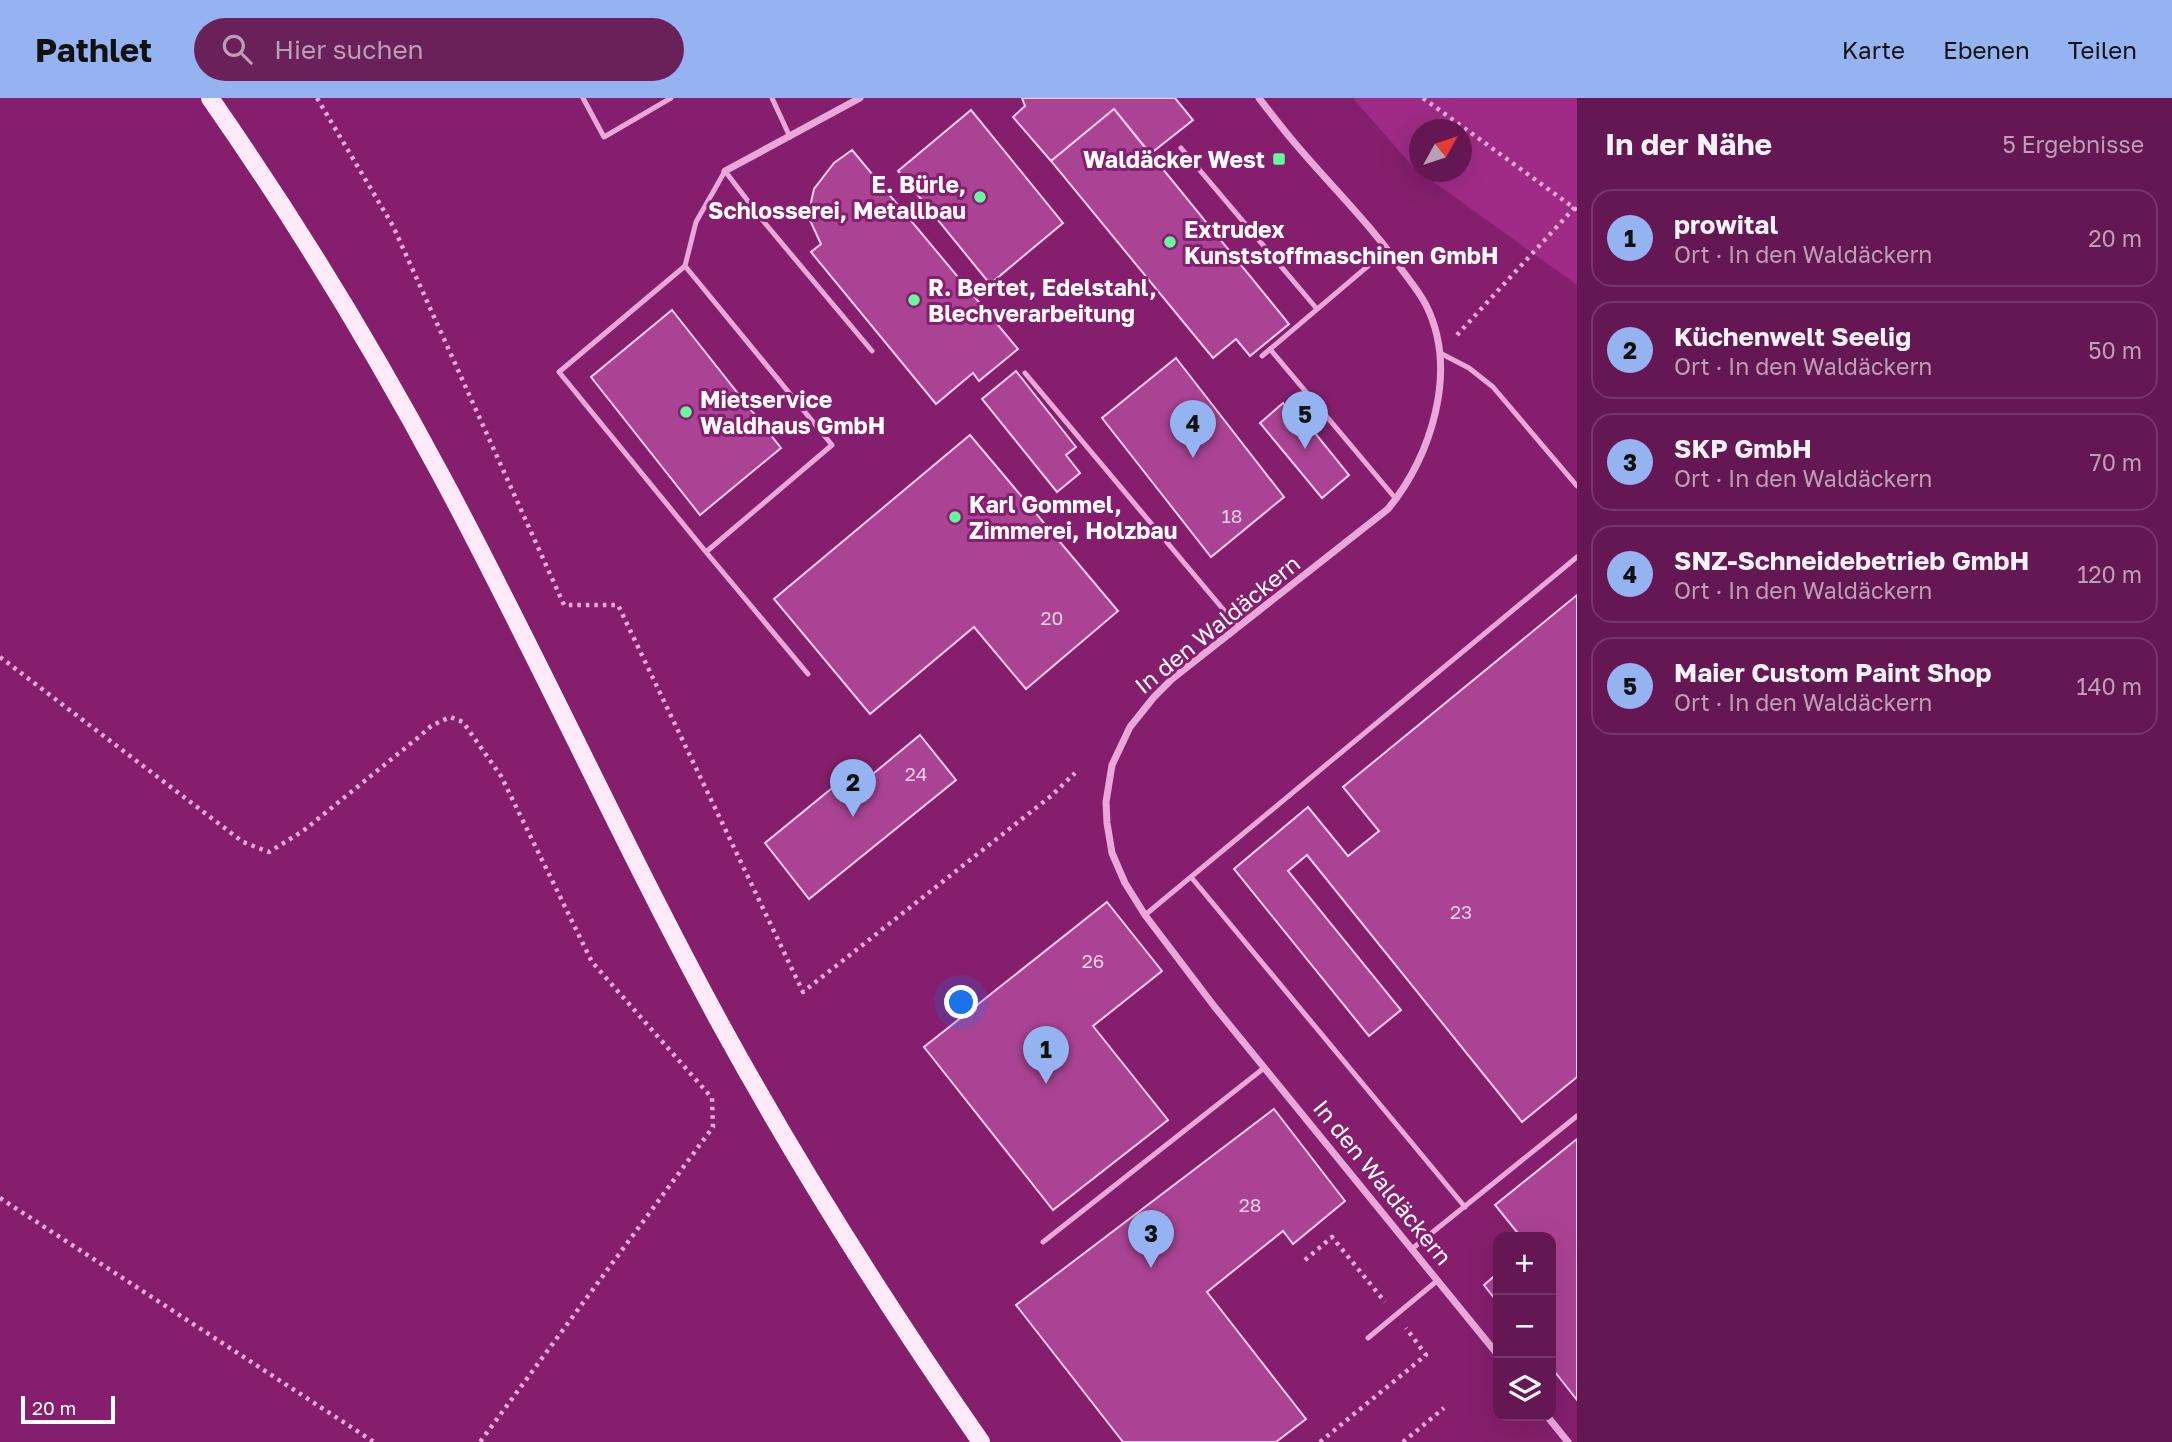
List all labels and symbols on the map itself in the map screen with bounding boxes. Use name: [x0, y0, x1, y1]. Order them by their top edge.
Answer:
north arrow: [1409, 119, 1472, 182]
place label: Waldäcker West: [1083, 145, 1265, 173]
marker: Waldäcker West: [1271, 151, 1287, 167]
place label: E. Bürle, Schlosserei, Metallbau: [708, 170, 966, 224]
marker: E. Bürle, Schlosserei, Metallbau: [972, 189, 988, 205]
place label: Extrudex Kunststoffmaschinen GmbH: [1184, 215, 1498, 269]
marker: Extrudex Kunststoffmaschinen GmbH: [1162, 234, 1178, 250]
place label: R. Bertet, Edelstahl, Blechverarbeitung: [928, 273, 1157, 327]
marker: R. Bertet, Edelstahl, Blechverarbeitung: [906, 292, 922, 308]
place label: Mietservice Waldhaus GmbH: [700, 385, 885, 439]
pin: 5: [1282, 391, 1328, 449]
pin: 4: [1170, 400, 1216, 458]
marker: Mietservice Waldhaus GmbH: [678, 404, 694, 420]
place label: Karl Gommel, Zimmerei, Holzbau: [969, 490, 1177, 544]
house number: 18: [1222, 504, 1242, 527]
marker: Karl Gommel, Zimmerei, Holzbau: [947, 509, 963, 525]
street label: In den Waldäckern: [1129, 549, 1305, 699]
house number: 20: [1041, 606, 1063, 629]
pin: 2: [830, 759, 876, 817]
house number: 24: [905, 762, 927, 785]
house number: 23: [1450, 900, 1472, 923]
house number: 26: [1082, 949, 1104, 972]
your location: [944, 985, 978, 1019]
pin: 1: [1023, 1026, 1069, 1084]
street label: In den Waldäckern: [1308, 1094, 1458, 1270]
house number: 28: [1239, 1193, 1261, 1216]
pin: 3: [1128, 1210, 1174, 1268]
scale bar: [21, 1393, 116, 1425]

